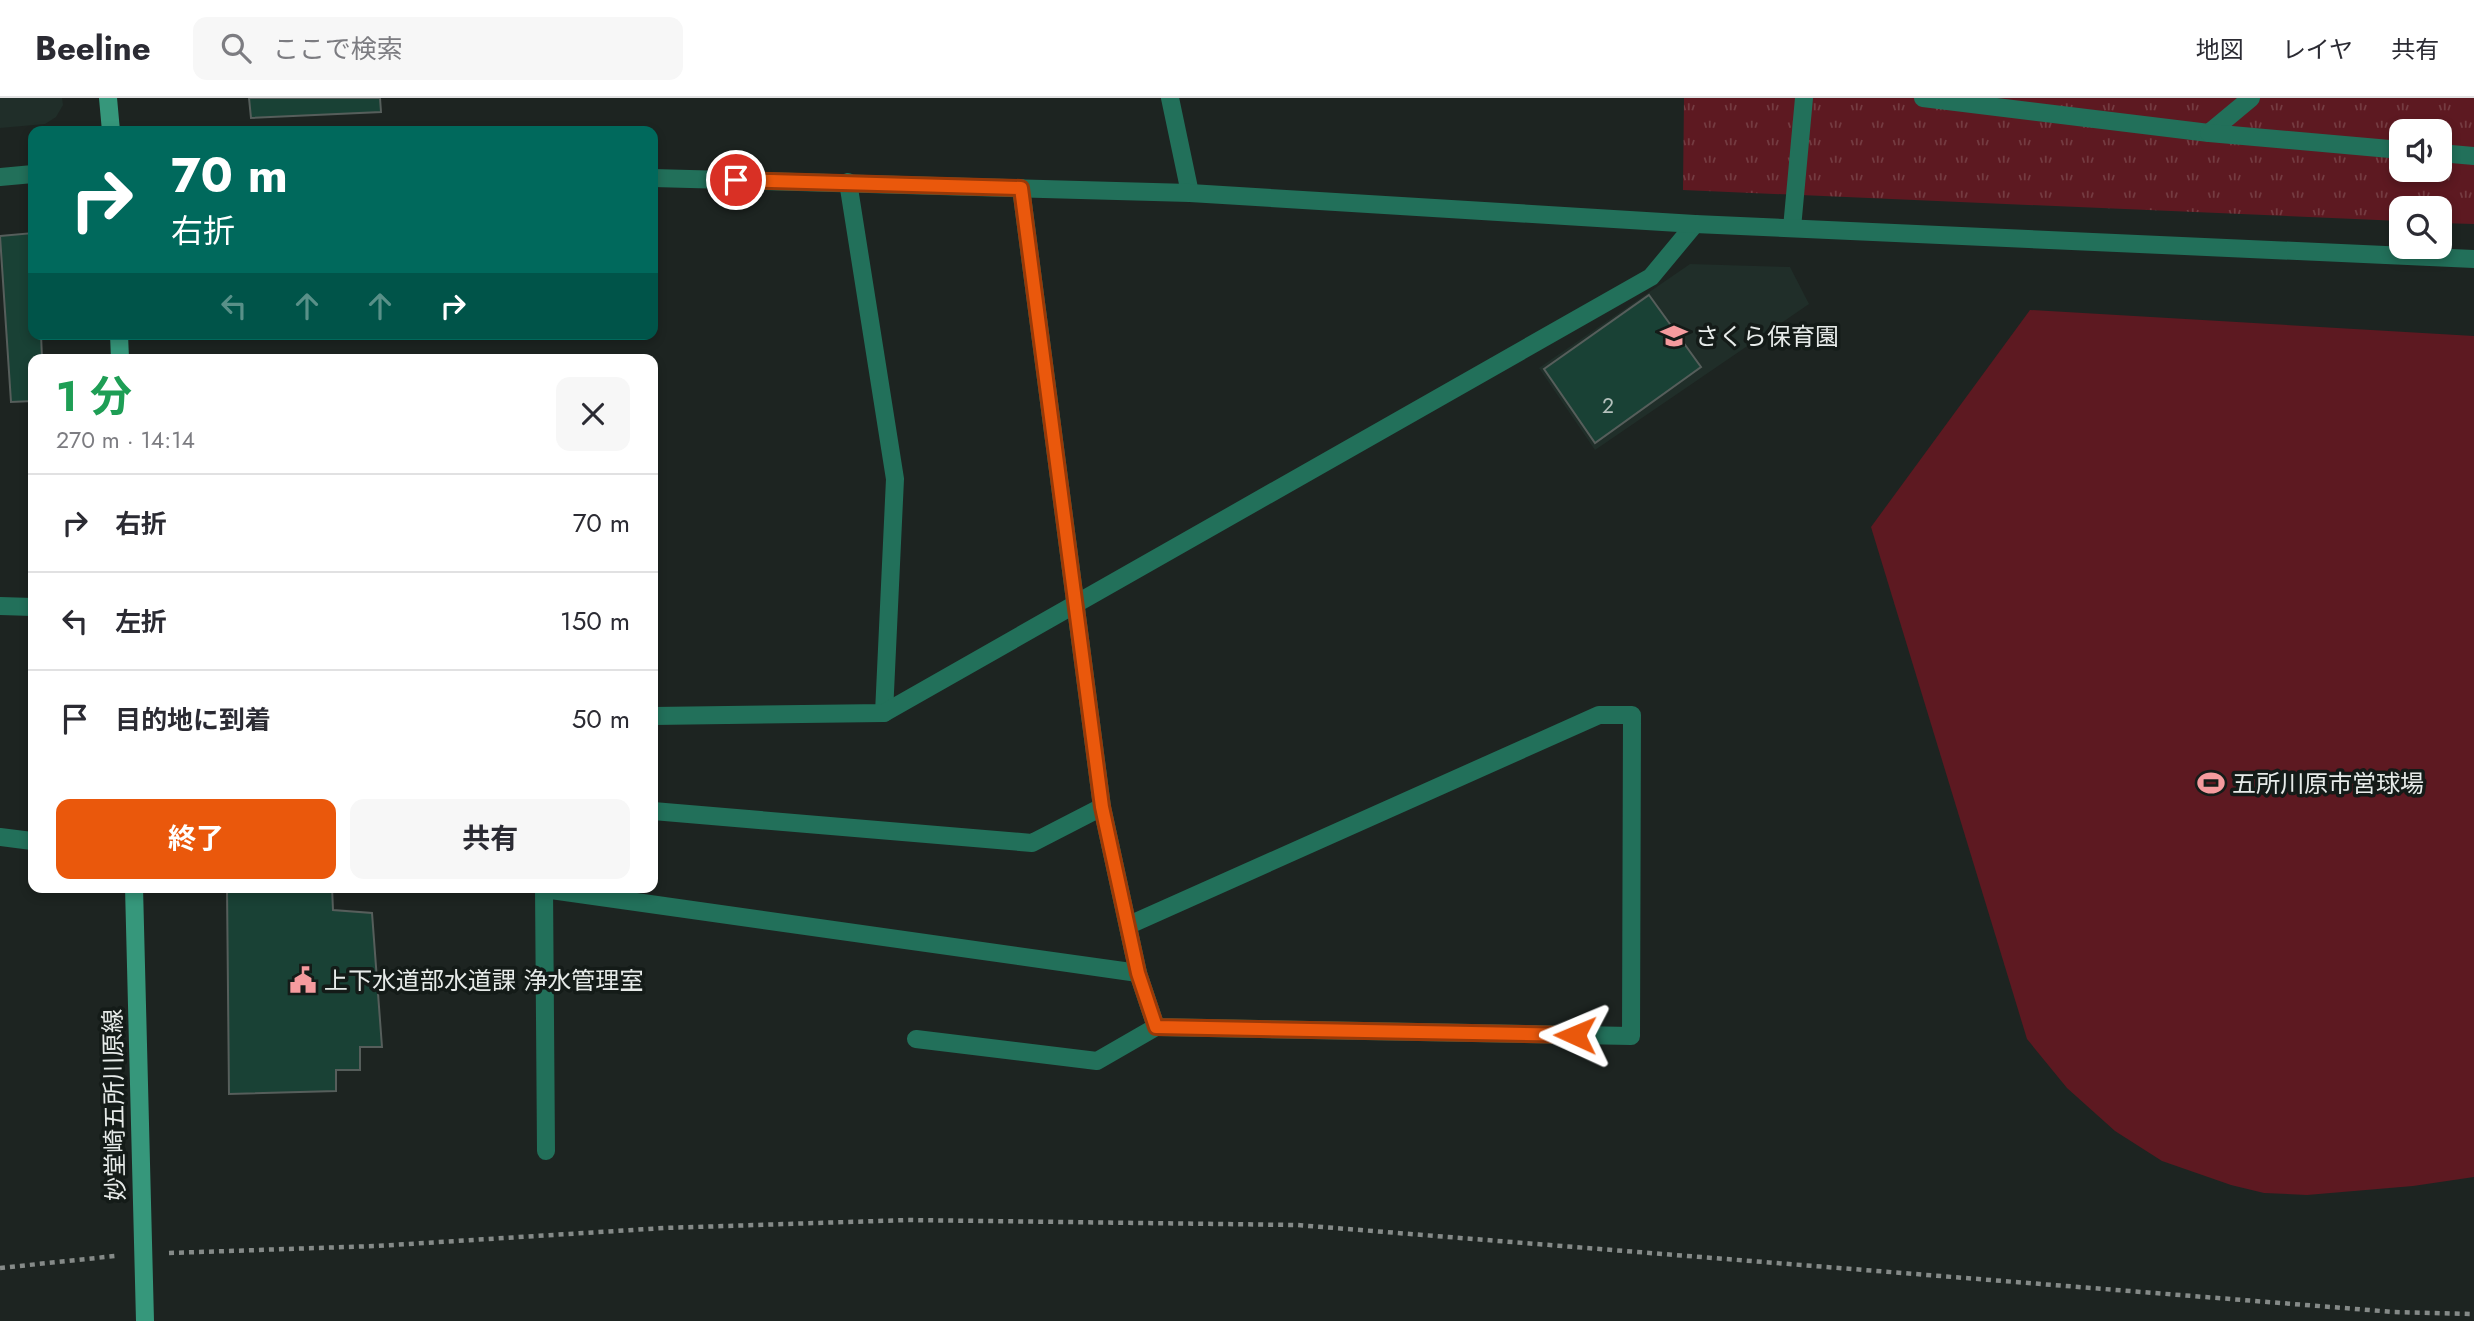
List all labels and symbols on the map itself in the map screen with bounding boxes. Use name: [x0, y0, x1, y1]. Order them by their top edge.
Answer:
pin: [706, 150, 766, 210]
place label: さくら保育園: [1695, 319, 1839, 354]
school or university icon: さくら保育園: [1659, 321, 1689, 351]
house number: 2: [1602, 391, 1614, 421]
place label: 五所川原市営球場: [2232, 766, 2424, 801]
sports icon: 五所川原市営球場: [2196, 768, 2226, 798]
place label: 上下水道部水道課 浄水管理室: [324, 963, 643, 998]
public building icon: 上下水道部水道課 浄水管理室: [288, 965, 318, 995]
position arrow: [1538, 998, 1612, 1072]
street label: 妙堂崎五所川原線: [95, 1009, 133, 1201]

